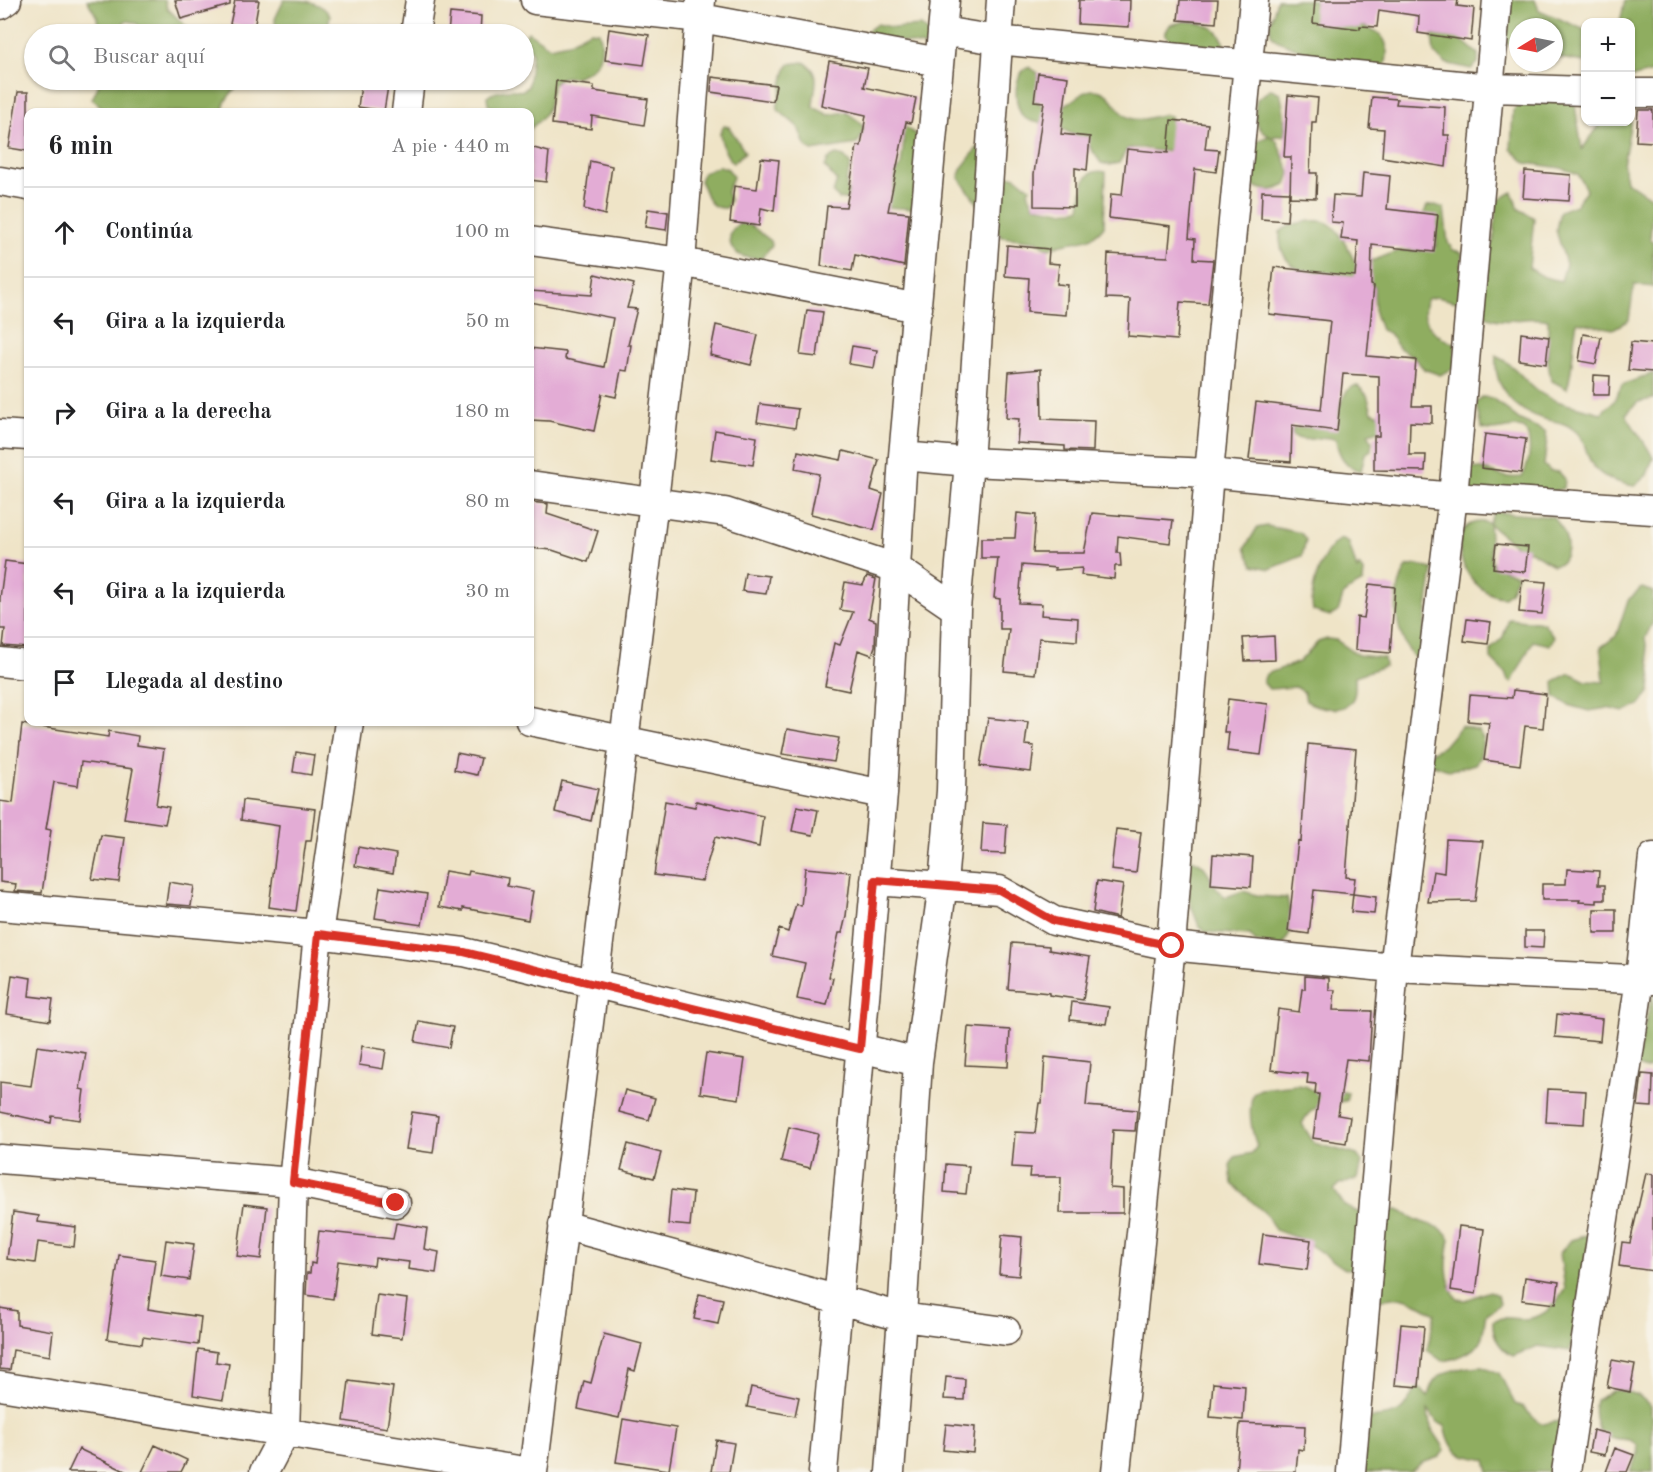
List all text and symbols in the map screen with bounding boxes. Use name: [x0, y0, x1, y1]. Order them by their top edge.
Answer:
north arrow: [1509, 18, 1563, 72]
map controls: [1581, 18, 1635, 126]
button: +: [1581, 18, 1635, 72]
search box: [24, 24, 534, 90]
icon: search: [45, 41, 78, 74]
text: Buscar aquí: [93, 46, 205, 68]
button: −: [1581, 72, 1635, 126]
text: 6 min: [48, 134, 113, 160]
text: A pie · 440 m: [391, 137, 510, 157]
icon: ahead: [48, 216, 81, 249]
text: Continúa: [105, 221, 193, 243]
text: 100 m: [454, 222, 510, 242]
icon: left: [48, 306, 81, 339]
text: Gira a la izquierda: [105, 311, 285, 333]
text: 50 m: [465, 312, 510, 332]
icon: right: [48, 396, 81, 429]
text: Gira a la derecha: [105, 401, 272, 423]
text: 180 m: [454, 402, 510, 422]
icon: left: [48, 486, 81, 519]
text: Gira a la izquierda: [105, 491, 285, 513]
text: 80 m: [465, 492, 510, 512]
icon: left: [48, 576, 81, 609]
text: Gira a la izquierda: [105, 581, 285, 603]
text: 30 m: [465, 582, 510, 602]
icon: arrive: [48, 666, 81, 699]
text: Llegada al destino: [105, 671, 283, 693]
route start: [1158, 932, 1184, 958]
route end: [382, 1189, 408, 1215]

